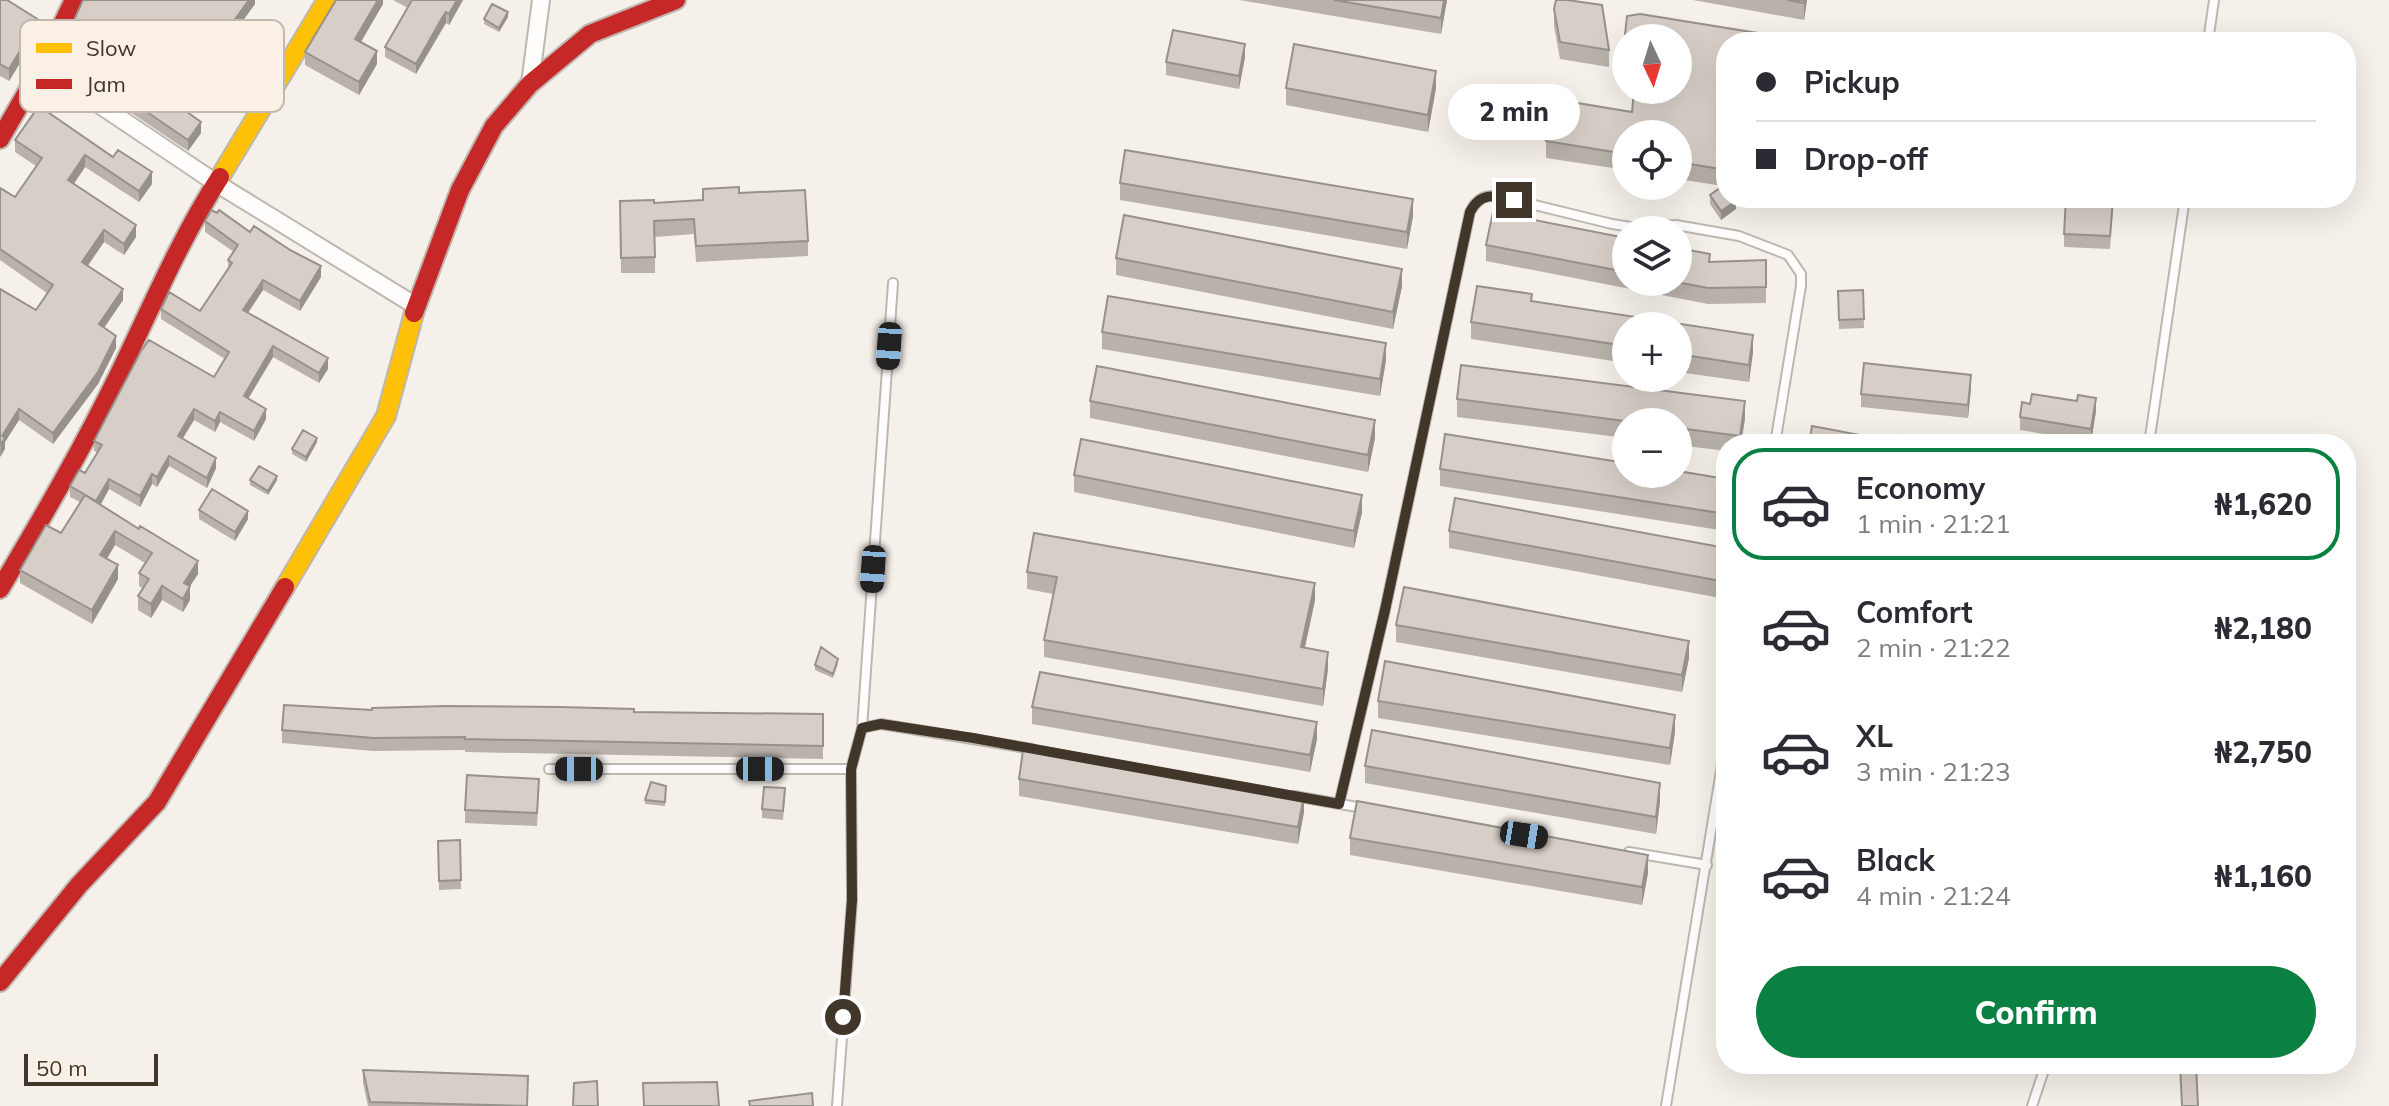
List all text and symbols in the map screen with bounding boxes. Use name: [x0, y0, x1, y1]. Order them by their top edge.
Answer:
legend: [20, 20, 284, 112]
north arrow: [1612, 24, 1692, 104]
map controls: [1612, 24, 1692, 488]
text: Slow: [86, 34, 136, 62]
text: Pickup: [1804, 63, 1900, 101]
text: Jam: [86, 70, 126, 98]
callout: 2 min: [1448, 84, 1580, 140]
text: 2 min: [1479, 95, 1549, 128]
button: locate: [1612, 120, 1692, 200]
text: Drop-off: [1804, 140, 1928, 178]
route end: [1496, 182, 1532, 218]
button: layers: [1612, 216, 1692, 296]
button: +: [1612, 312, 1692, 392]
car: [875, 321, 903, 371]
button: −: [1612, 408, 1692, 488]
icon: car: [1760, 468, 1832, 540]
text: Economy: [1856, 469, 1985, 507]
text: ₦1,620: [2214, 485, 2312, 523]
text: 1 min · 21:21: [1856, 507, 2011, 540]
car: [859, 544, 887, 594]
icon: car: [1760, 592, 1832, 664]
text: Comfort: [1856, 593, 1973, 631]
text: ₦2,180: [2214, 609, 2312, 647]
text: 2 min · 21:22: [1856, 631, 2011, 664]
icon: car: [1760, 716, 1832, 788]
text: XL: [1856, 717, 1893, 755]
text: ₦2,750: [2214, 733, 2312, 771]
text: 3 min · 21:23: [1856, 755, 2011, 788]
car: [555, 757, 603, 781]
car: [736, 757, 784, 781]
car: [1498, 819, 1550, 851]
icon: car: [1760, 840, 1832, 912]
text: Black: [1856, 841, 1935, 879]
text: ₦1,160: [2214, 857, 2312, 895]
text: 4 min · 21:24: [1856, 879, 2011, 912]
button: Confirm: [1756, 966, 2316, 1058]
route start: [825, 999, 861, 1035]
scale bar: [24, 1050, 158, 1086]
text: 50 m: [36, 1054, 87, 1082]

